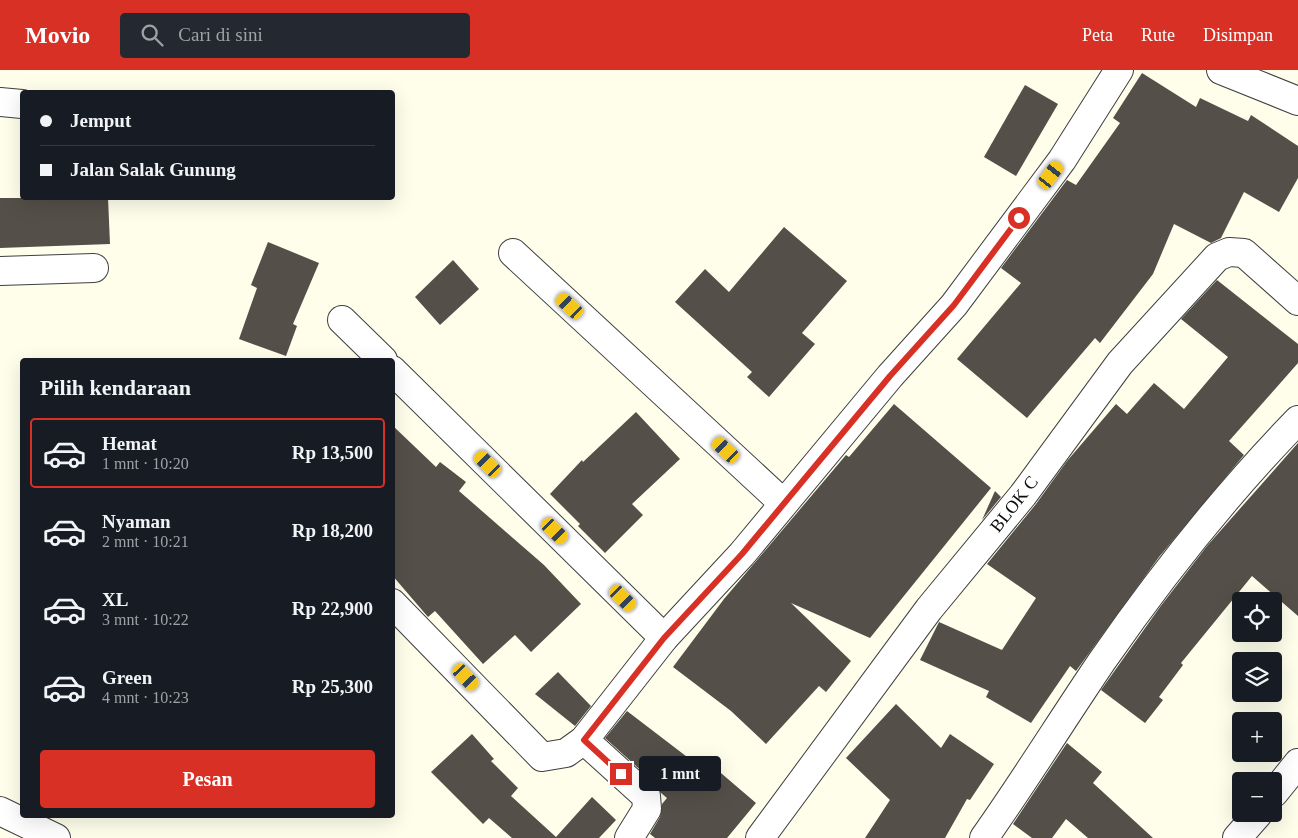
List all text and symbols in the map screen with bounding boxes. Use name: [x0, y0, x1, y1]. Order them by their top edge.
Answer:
search box: [120, 13, 470, 58]
icon: search: [138, 21, 166, 49]
text: Movio: [25, 22, 90, 48]
text: Cari di sini: [178, 24, 263, 45]
text: Peta: [1082, 25, 1113, 45]
text: Rute: [1141, 25, 1175, 45]
text: Disimpan: [1203, 25, 1273, 45]
text: Jemput: [70, 110, 131, 131]
text: Jalan Salak Gunung: [70, 159, 236, 180]
car: [1035, 159, 1066, 191]
route start: [1008, 207, 1030, 229]
car: [553, 290, 586, 322]
text: Pilih kendaraan: [40, 375, 191, 400]
icon: car: [42, 431, 87, 476]
text: Hemat: [102, 433, 157, 454]
car: [709, 434, 742, 466]
text: Rp 13,500: [292, 442, 373, 463]
car: [472, 448, 503, 480]
text: 1 mnt · 10:20: [102, 455, 189, 472]
street label: BLOK C: [986, 472, 1042, 536]
icon: car: [42, 509, 87, 554]
text: Nyaman: [102, 511, 171, 532]
car: [538, 515, 571, 547]
text: Rp 18,200: [292, 520, 373, 541]
text: 2 mnt · 10:21: [102, 533, 189, 550]
car: [607, 582, 638, 614]
icon: car: [42, 587, 87, 632]
text: XL: [102, 589, 128, 610]
map controls: [1232, 592, 1282, 822]
button: locate: [1232, 592, 1282, 642]
text: Rp 22,900: [292, 598, 373, 619]
text: 3 mnt · 10:22: [102, 611, 189, 628]
button: layers: [1232, 652, 1282, 702]
car: [450, 661, 481, 693]
icon: car: [42, 665, 87, 710]
text: Green: [102, 667, 152, 688]
text: Rp 25,300: [292, 676, 373, 697]
text: 4 mnt · 10:23: [102, 689, 189, 706]
button: +: [1232, 712, 1282, 762]
button: Pesan: [40, 750, 375, 808]
callout: 1 mnt: [638, 756, 721, 792]
route end: [610, 763, 632, 785]
text: 1 mnt: [660, 765, 700, 782]
button: −: [1232, 772, 1282, 822]

